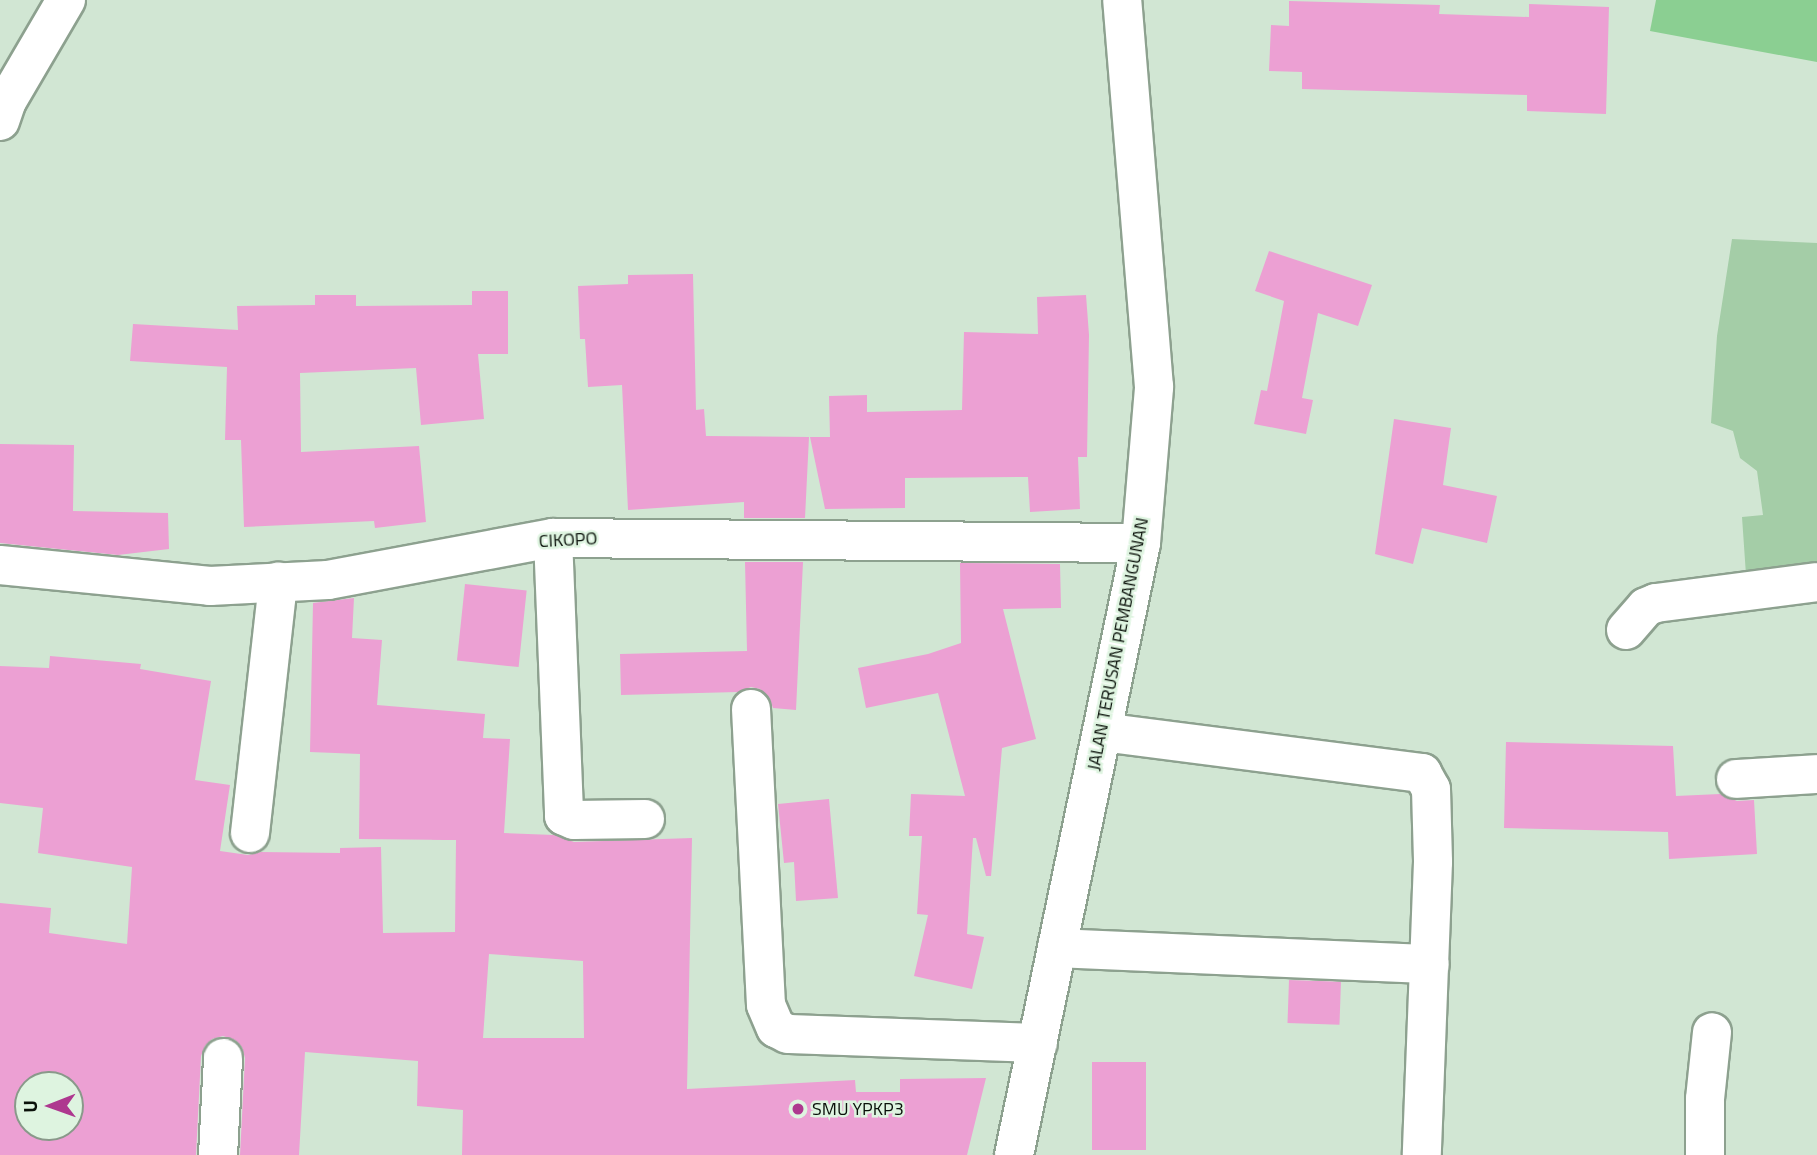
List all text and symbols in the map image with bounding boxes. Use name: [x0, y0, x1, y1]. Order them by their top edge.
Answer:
street label: JALAN TERUSAN PEMBANGUNAN: [1083, 516, 1153, 772]
street label: CIKOPO: [538, 528, 598, 552]
north arrow: [14, 1071, 84, 1141]
place label: SMU YPKP3: [812, 1098, 904, 1120]
text: U: [15, 1100, 44, 1113]
marker: SMU YPKP3: [790, 1101, 806, 1117]

